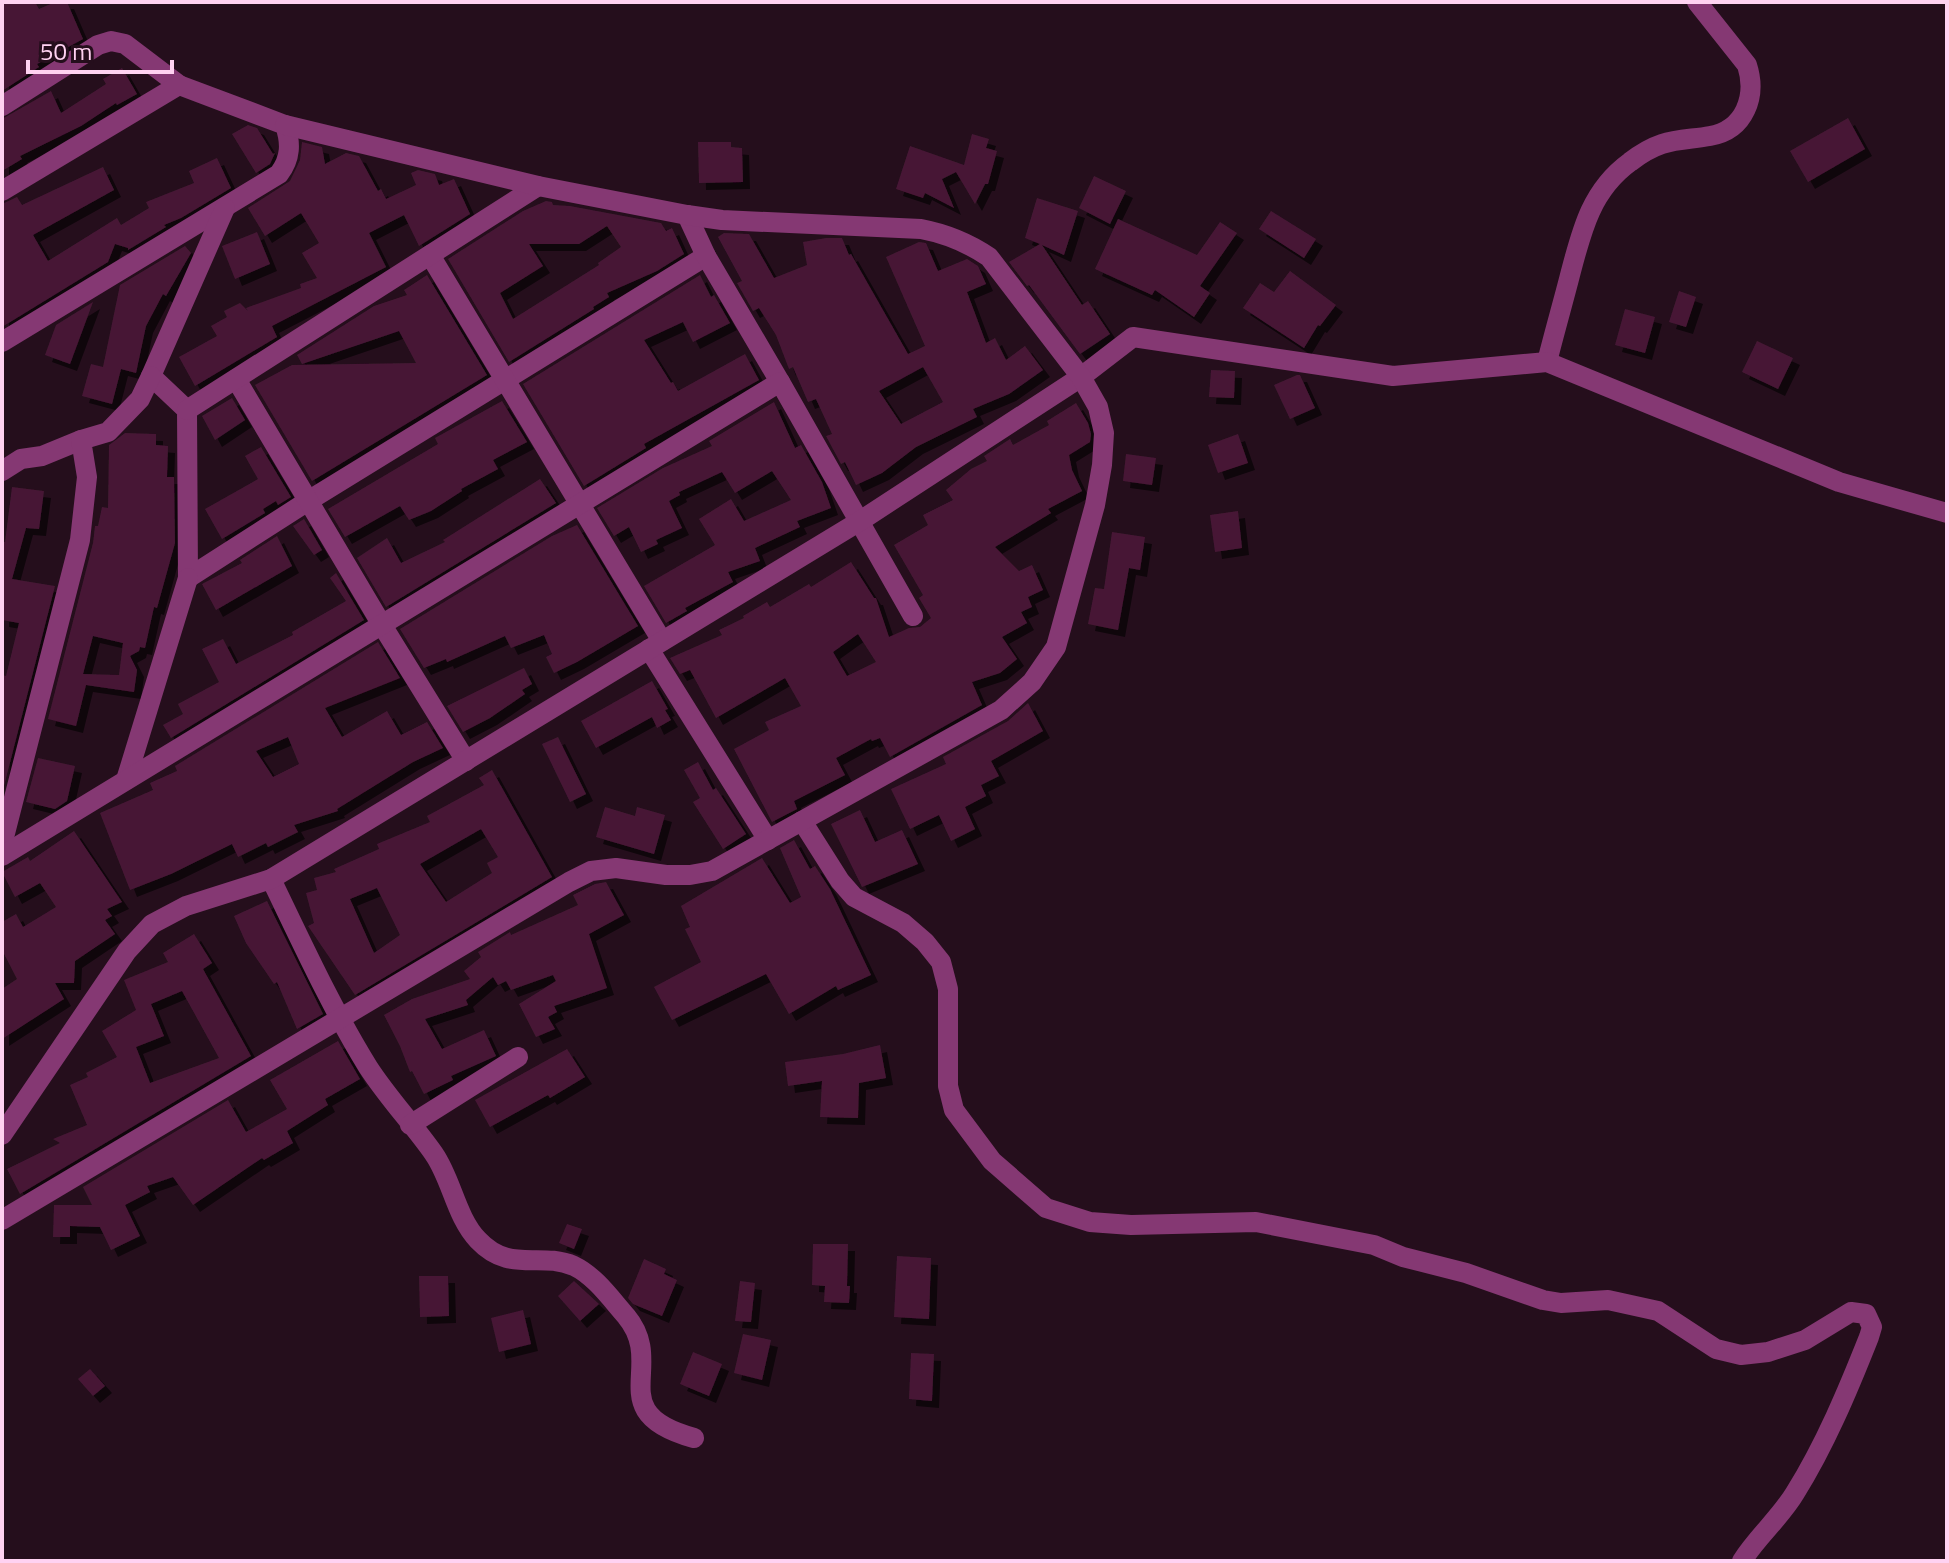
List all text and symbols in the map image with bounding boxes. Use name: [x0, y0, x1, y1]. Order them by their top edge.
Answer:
scale bar: [28, 24, 172, 74]
text: 50 m: [40, 33, 92, 69]

